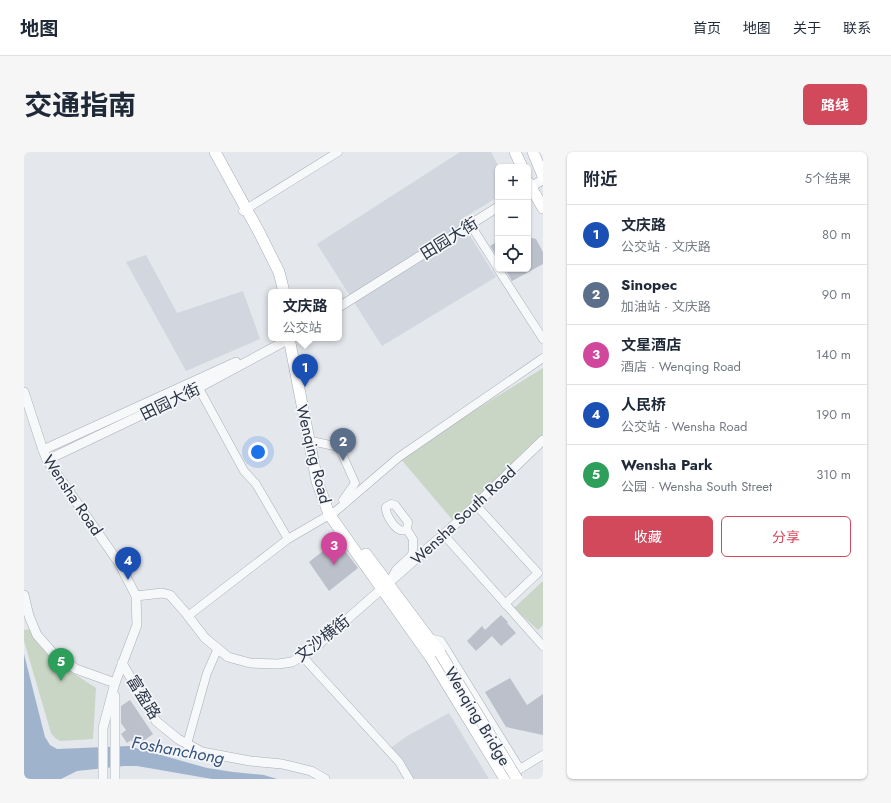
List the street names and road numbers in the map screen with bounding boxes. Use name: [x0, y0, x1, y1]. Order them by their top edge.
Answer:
street label: 田园大街: [416, 212, 483, 265]
street label: 田园大街: [136, 377, 204, 426]
street label: Wenqing Road: [290, 402, 337, 506]
street label: Wensha Road: [37, 450, 108, 540]
street label: Wensha South Road: [406, 461, 521, 570]
street label: 文沙横街: [290, 610, 355, 667]
street label: Wenqing Bridge: [439, 662, 516, 770]
street label: 富盈路: [121, 671, 166, 724]

